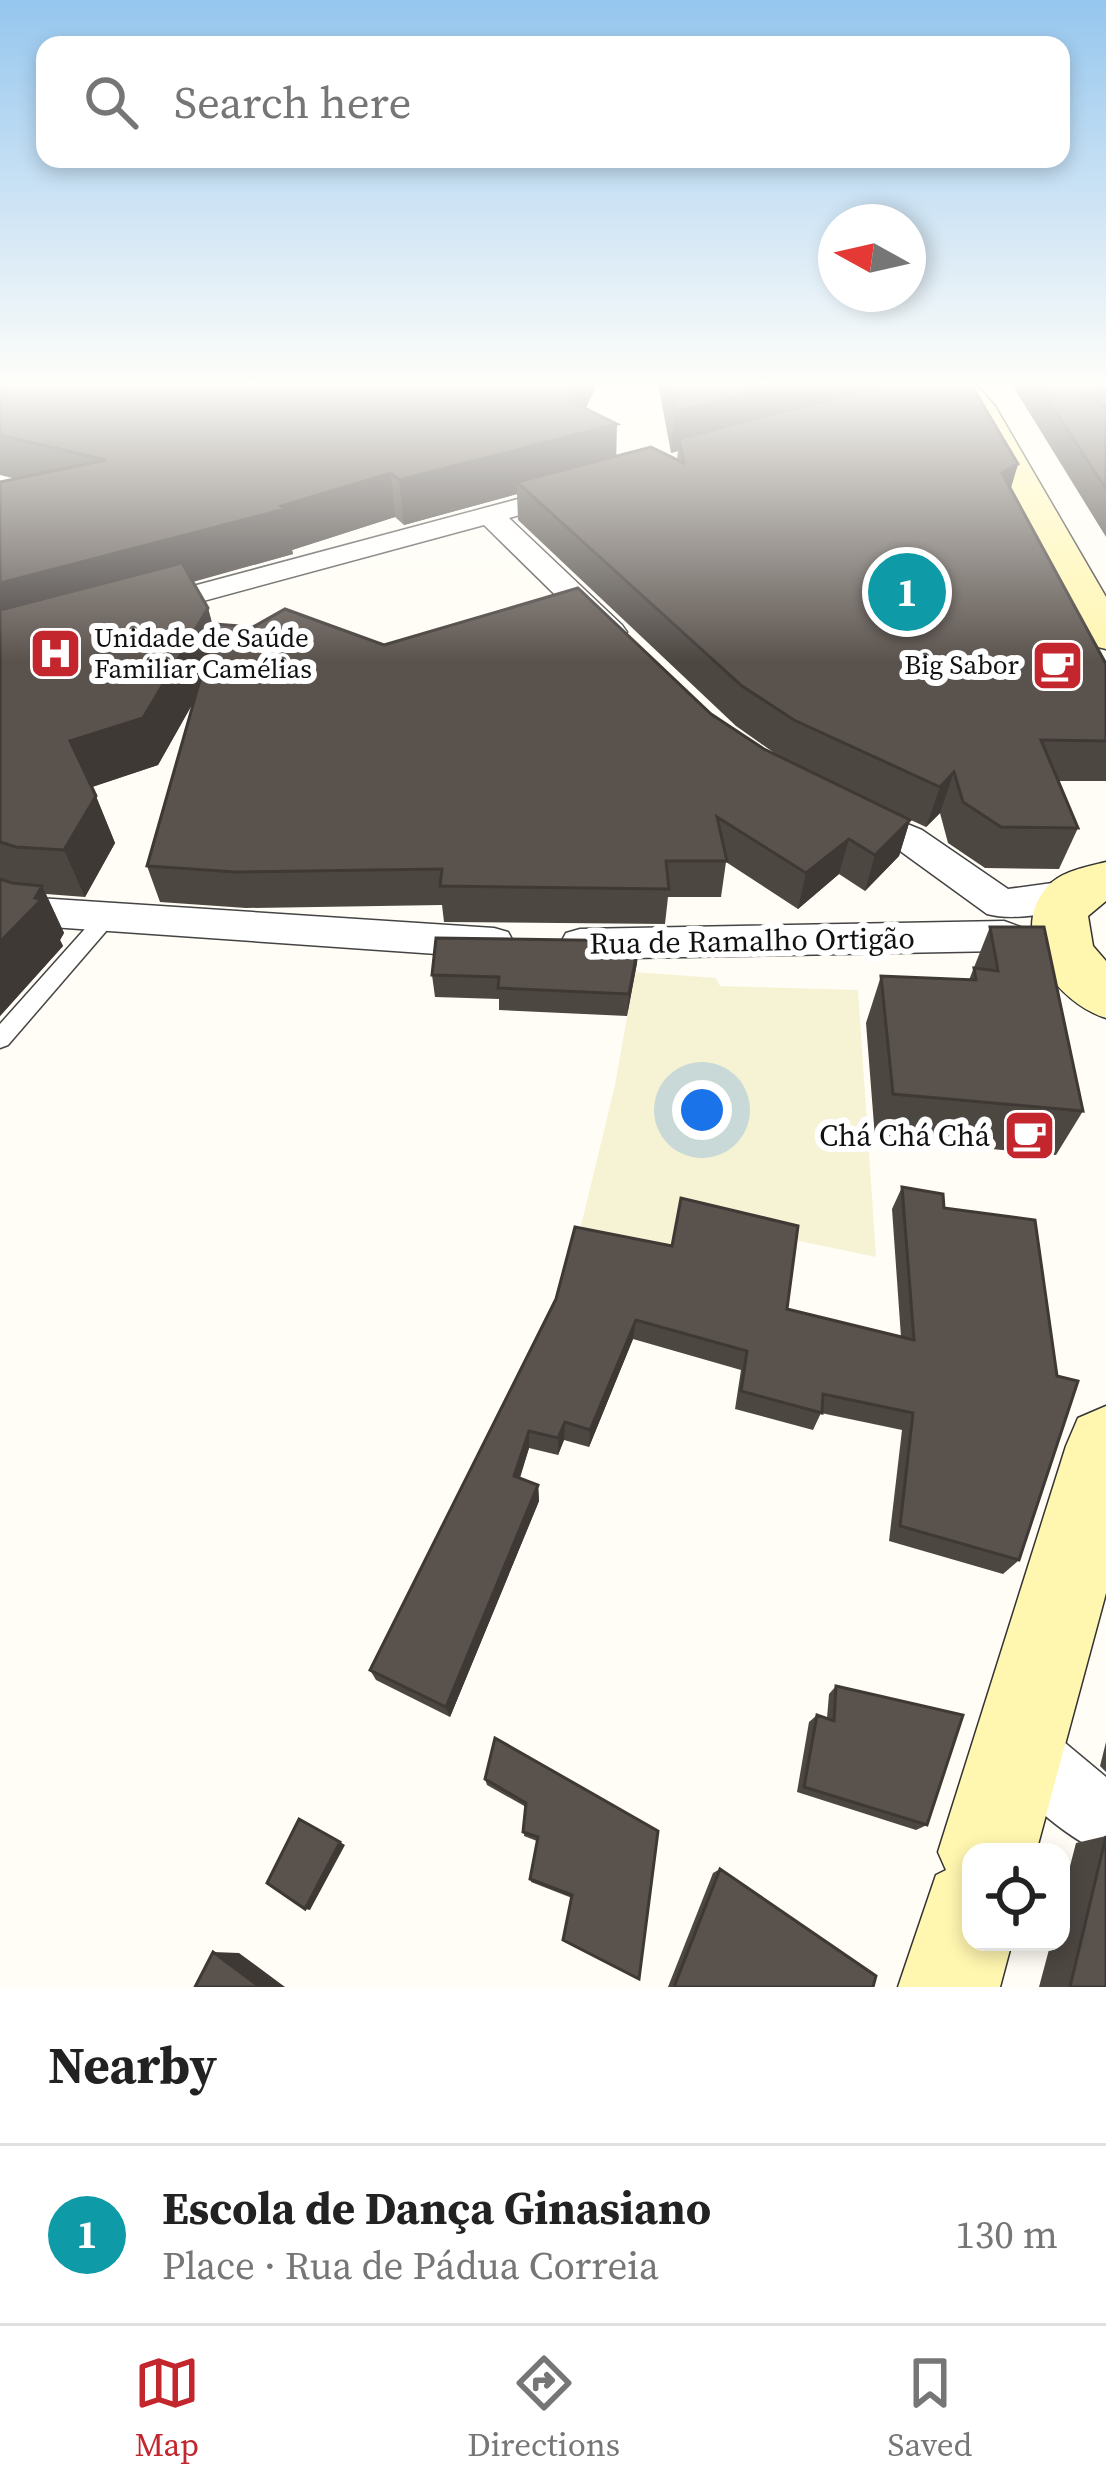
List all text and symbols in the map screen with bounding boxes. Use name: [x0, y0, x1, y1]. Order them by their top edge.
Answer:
search box: [36, 36, 1070, 168]
icon: search: [78, 69, 144, 135]
text: Search here: [174, 71, 411, 133]
north arrow: [818, 204, 926, 312]
pin: 1: [868, 547, 946, 637]
place label: Unidade de Saúde Familiar Camélias: [94, 619, 312, 687]
hospital icon: Unidade de Saúde Familiar Camélias: [27, 626, 83, 682]
cafe icon: Big Sabor: [1030, 637, 1086, 693]
place label: Big Sabor: [904, 646, 1020, 683]
street label: Rua de Ramalho Ortigão: [589, 917, 915, 964]
your location: [672, 1080, 732, 1140]
cafe icon: Chá Chá Chá: [1001, 1108, 1057, 1164]
place label: Chá Chá Chá: [819, 1115, 991, 1156]
map controls: [962, 1843, 1070, 1951]
button: locate: [962, 1843, 1070, 1951]
text: Nearby: [48, 2030, 217, 2100]
text: Escola de Dança Ginasiano: [162, 2177, 711, 2239]
text: 1: [76, 2208, 98, 2261]
text: 130 m: [955, 2208, 1058, 2261]
text: Place · Rua de Pádua Correia: [162, 2239, 659, 2292]
tab: Map: [134, 2350, 200, 2467]
tab: Directions: [467, 2350, 620, 2467]
tab: Saved: [888, 2350, 972, 2467]

